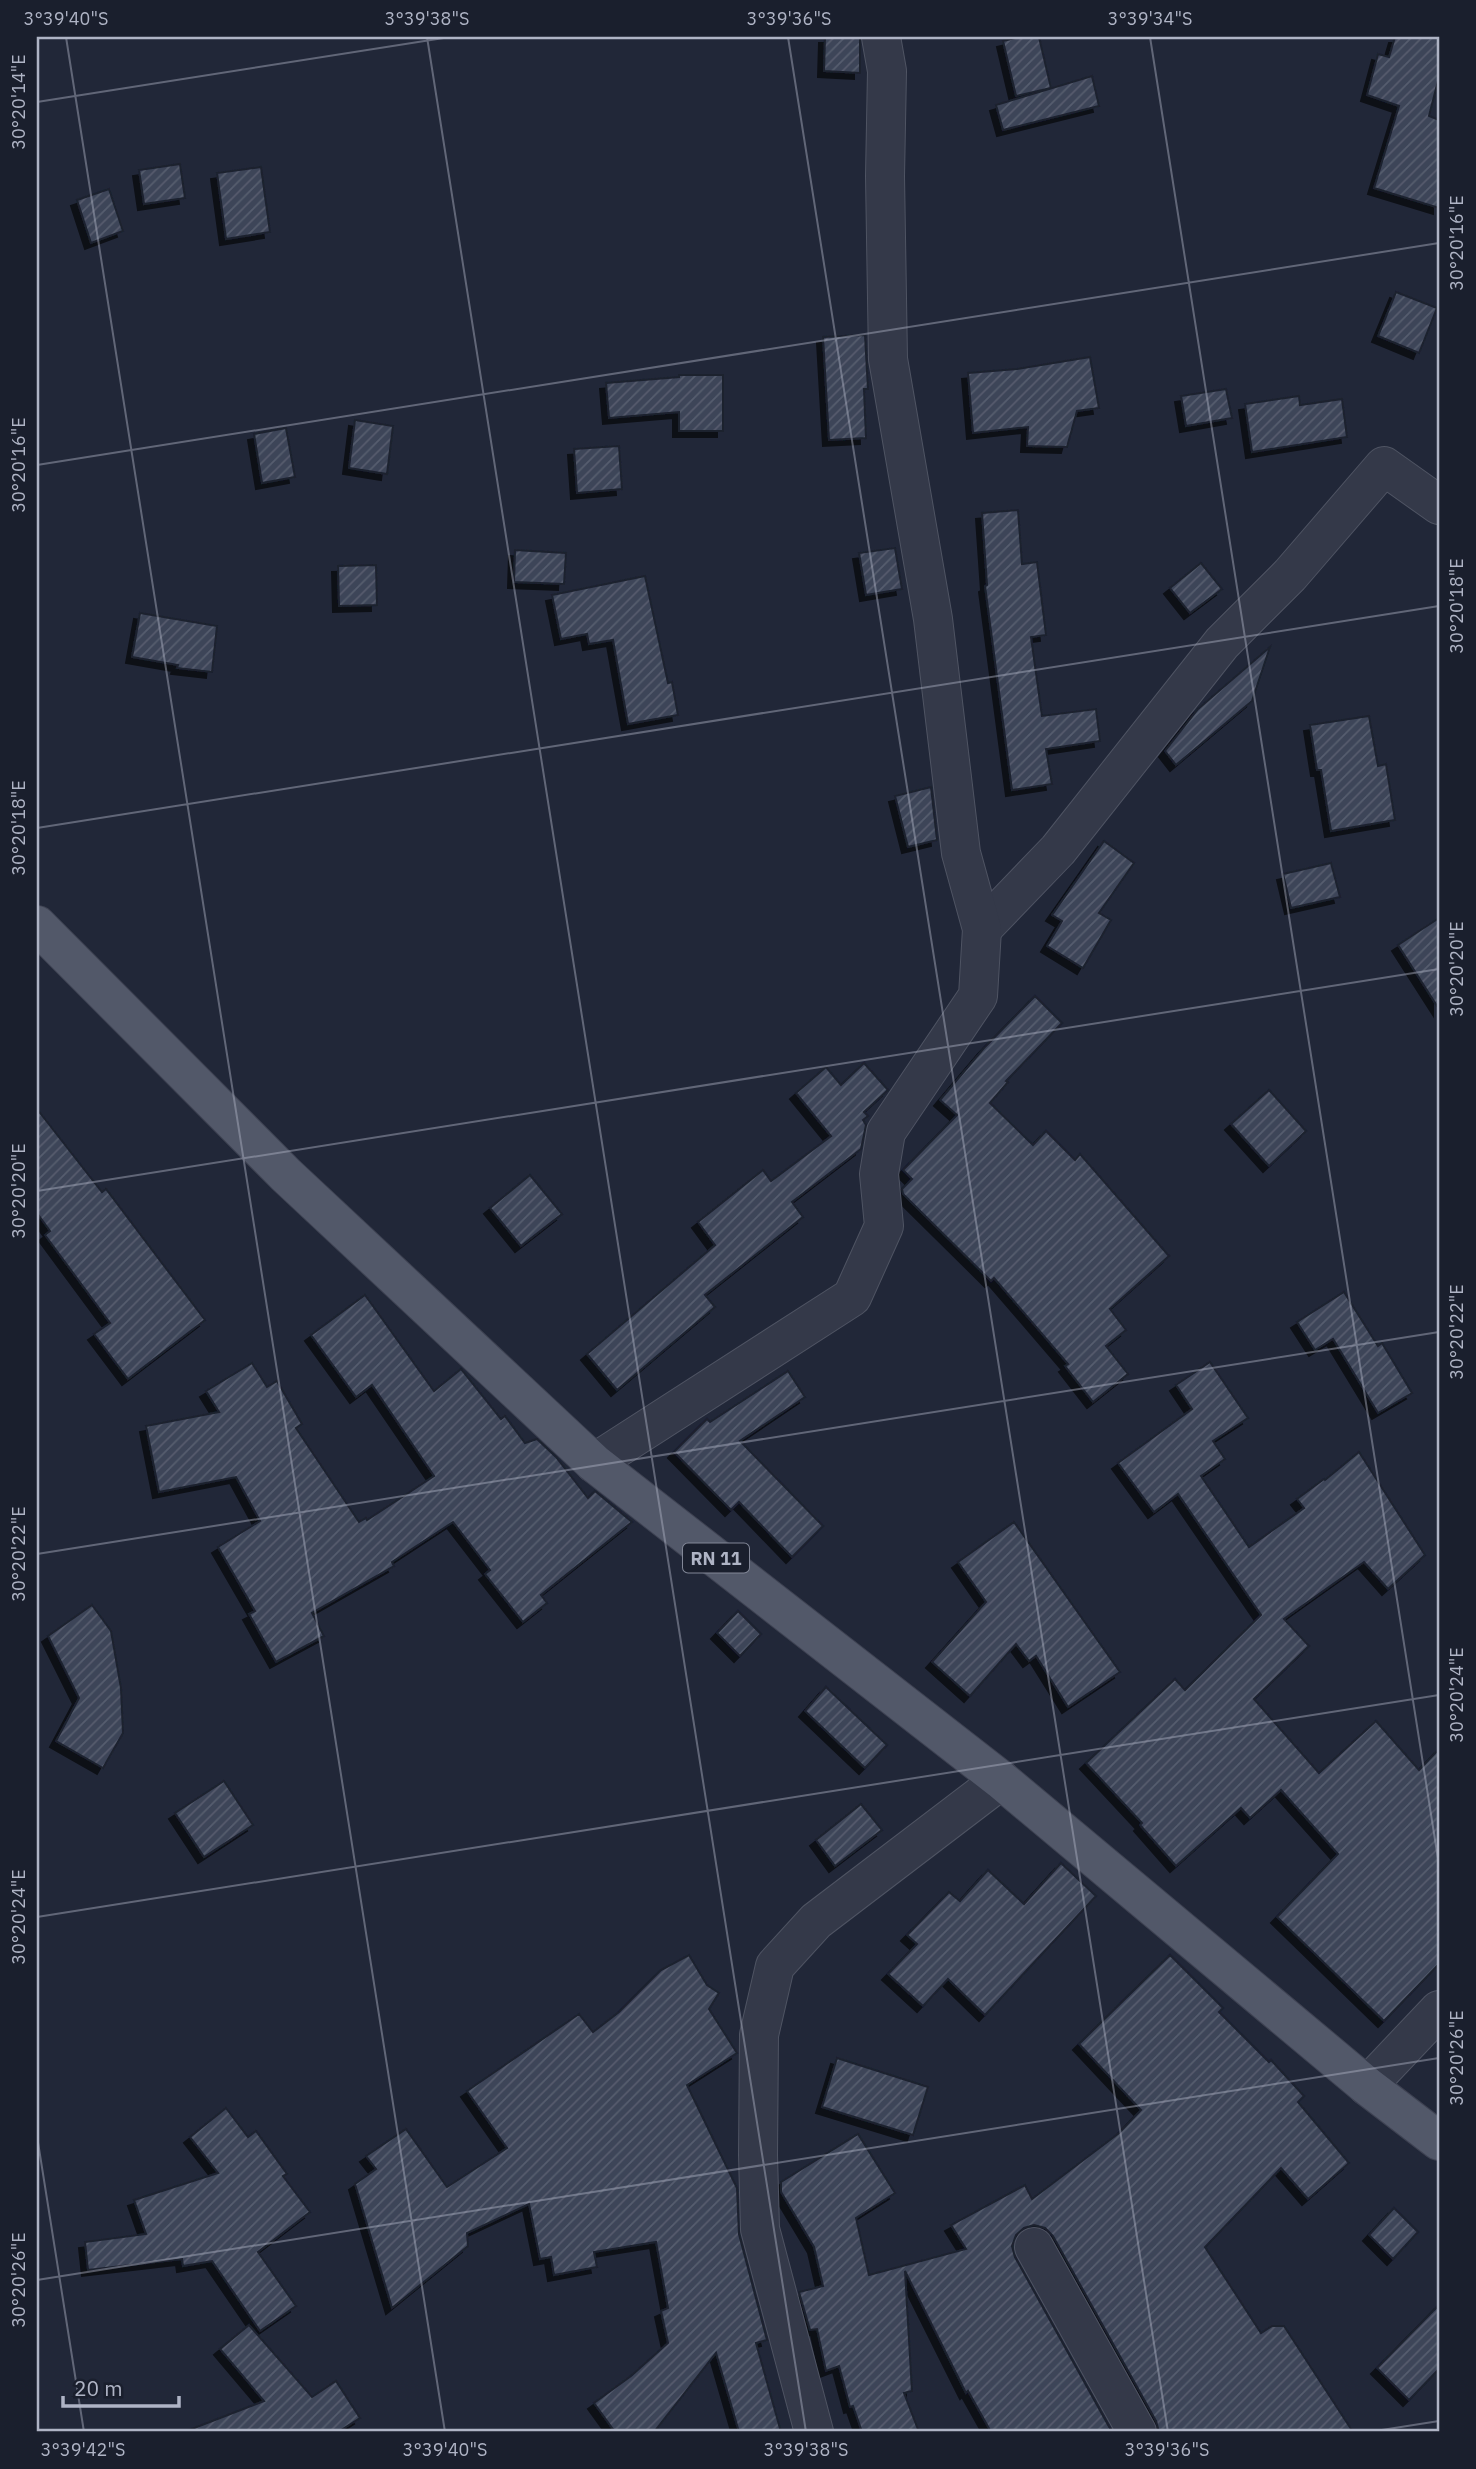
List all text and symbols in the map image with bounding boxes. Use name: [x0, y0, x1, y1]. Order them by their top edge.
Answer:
text: 3°39'40"S: [24, 7, 108, 30]
text: 3°39'38"S: [385, 7, 469, 30]
text: 3°39'36"S: [747, 7, 831, 30]
text: 3°39'34"S: [1108, 7, 1192, 30]
text: 30°20'14"E: [7, 54, 30, 150]
text: 30°20'16"E: [1445, 195, 1468, 291]
text: 30°20'16"E: [7, 417, 30, 513]
text: 30°20'18"E: [1445, 558, 1468, 654]
text: 30°20'18"E: [7, 780, 30, 876]
text: 30°20'20"E: [1445, 921, 1468, 1017]
text: 30°20'20"E: [7, 1143, 30, 1239]
text: 30°20'22"E: [1445, 1284, 1468, 1380]
text: 30°20'22"E: [7, 1506, 30, 1602]
road number: RN 11: [683, 1544, 749, 1573]
text: 30°20'24"E: [1445, 1647, 1468, 1743]
text: 30°20'24"E: [7, 1869, 30, 1965]
text: 30°20'26"E: [1445, 2010, 1468, 2106]
text: 30°20'26"E: [7, 2232, 30, 2328]
scale bar: [63, 2364, 178, 2408]
text: 20 m: [74, 2374, 123, 2402]
text: 3°39'42"S: [41, 2438, 125, 2461]
text: 3°39'40"S: [403, 2438, 487, 2461]
text: 3°39'38"S: [764, 2438, 848, 2461]
text: 3°39'36"S: [1125, 2438, 1209, 2461]

